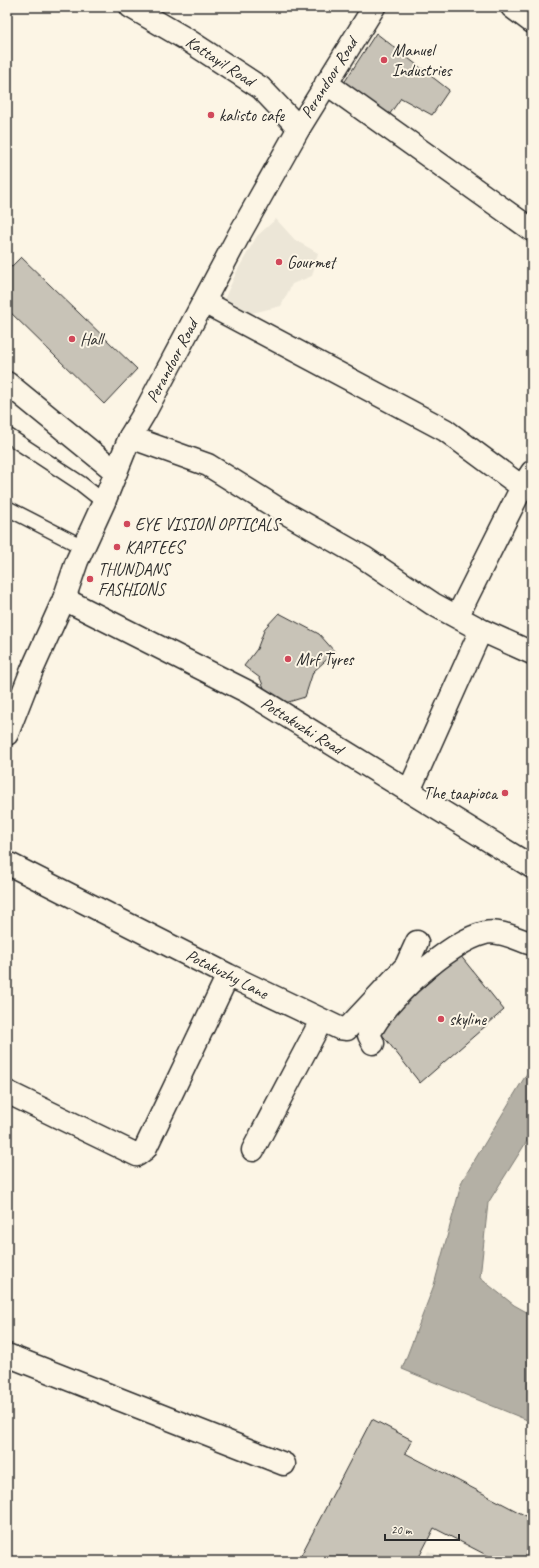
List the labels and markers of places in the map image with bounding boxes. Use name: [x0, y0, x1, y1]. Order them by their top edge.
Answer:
place label: Manuel Industries: [392, 40, 453, 81]
marker: Manuel Industries: [379, 55, 389, 65]
place label: kalisto cafe: [219, 105, 286, 126]
marker: kalisto cafe: [206, 110, 216, 120]
place label: Gourmet: [287, 252, 338, 273]
marker: Gourmet: [274, 257, 284, 267]
place label: Hall: [80, 329, 106, 350]
marker: Hall: [67, 334, 77, 344]
place label: EYE VISION OPTICALS: [135, 514, 282, 535]
marker: EYE VISION OPTICALS: [122, 519, 132, 529]
place label: KAPTEES: [125, 537, 187, 558]
marker: KAPTEES: [112, 542, 122, 552]
place label: THUNDANS FASHIONS: [98, 559, 172, 600]
marker: THUNDANS FASHIONS: [85, 574, 95, 584]
place label: Mrf Tyres: [296, 649, 354, 670]
marker: Mrf Tyres: [283, 654, 293, 664]
place label: The taapioca: [423, 783, 499, 804]
marker: The taapioca: [500, 788, 510, 798]
place label: skyline: [449, 1009, 488, 1030]
marker: skyline: [436, 1014, 446, 1024]

